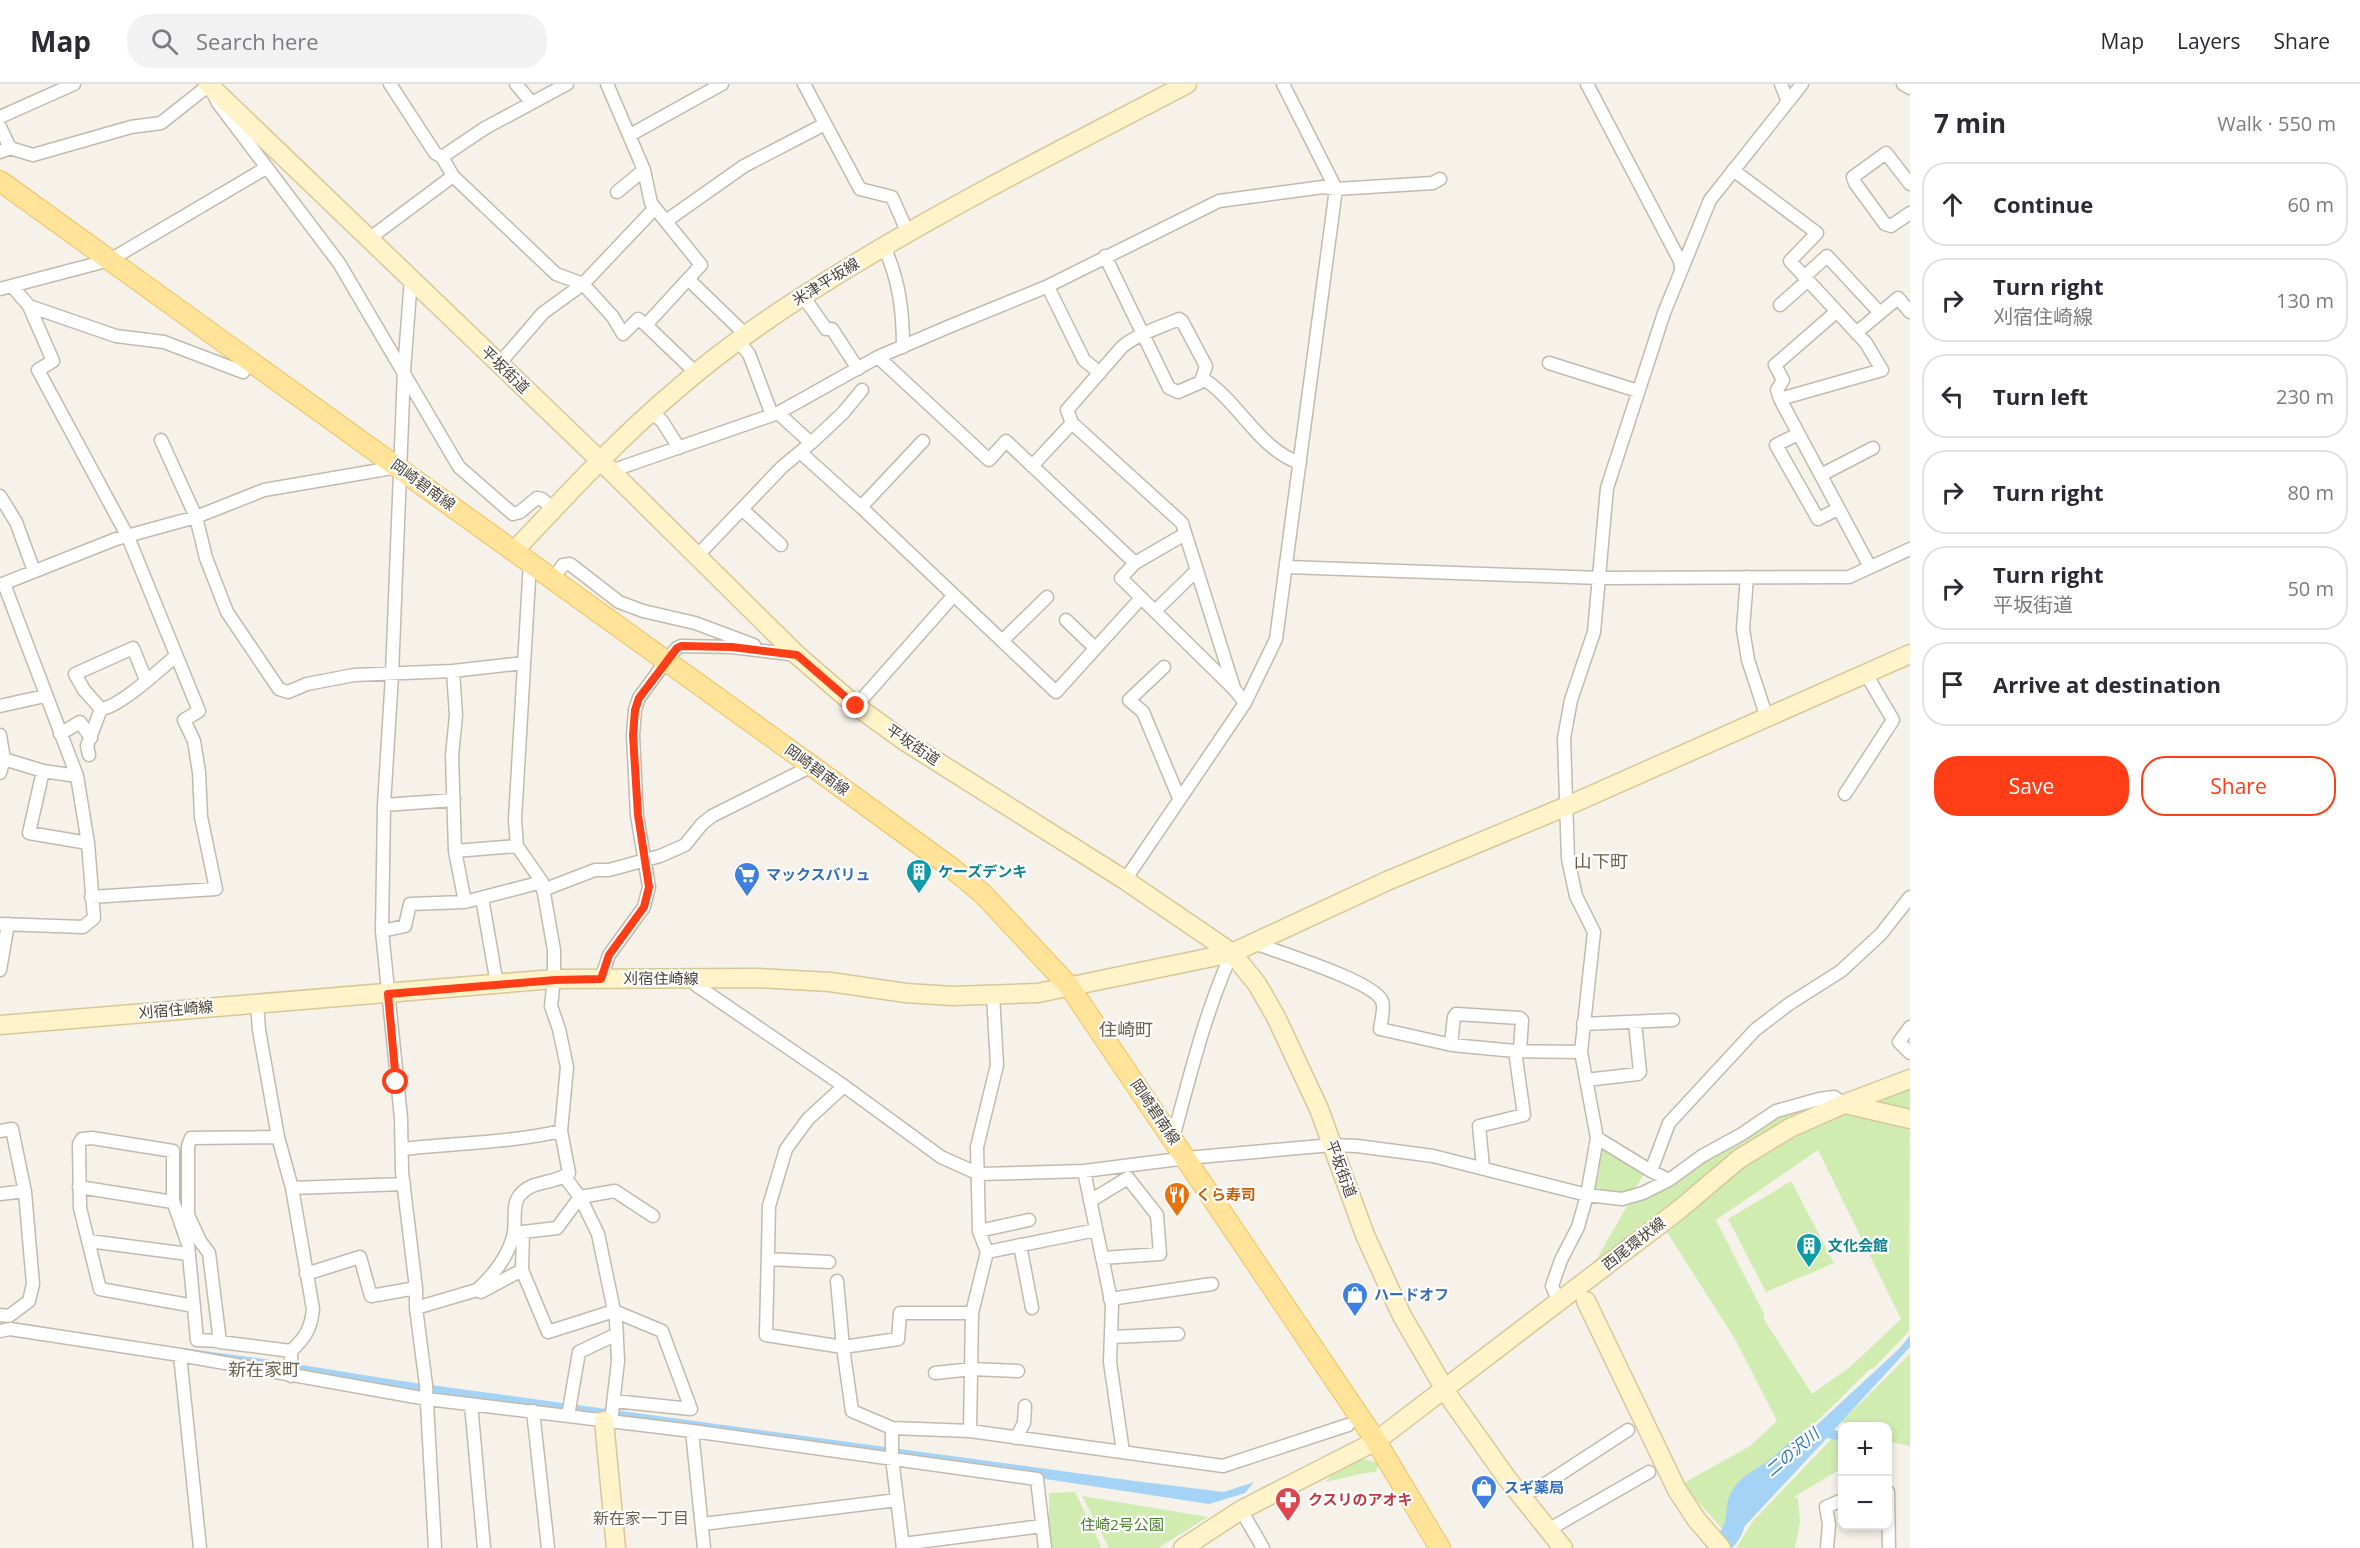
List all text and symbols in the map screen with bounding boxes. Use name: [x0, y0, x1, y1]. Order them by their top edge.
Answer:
search box: [127, 14, 547, 68]
text: Map: [30, 22, 91, 60]
icon: search: [148, 25, 181, 58]
text: Search here: [196, 26, 319, 56]
text: Map: [2101, 27, 2144, 55]
text: Layers: [2177, 27, 2241, 55]
text: Share: [2274, 27, 2330, 55]
text: 7 min: [1934, 105, 2006, 141]
text: Walk · 550 m: [2217, 110, 2336, 137]
icon: ahead: [1936, 188, 1969, 221]
text: Continue: [1993, 189, 2093, 219]
text: 60 m: [2287, 191, 2334, 218]
street label: 米津平坂線: [788, 253, 863, 310]
text: Turn right: [1993, 271, 2104, 301]
icon: right: [1936, 284, 1969, 317]
text: 130 m: [2276, 287, 2334, 314]
text: 刈宿住崎線: [1993, 303, 2093, 330]
street label: 平坂街道: [477, 341, 534, 397]
icon: left: [1936, 380, 1969, 413]
text: Turn left: [1993, 381, 2088, 411]
text: 230 m: [2276, 383, 2334, 410]
street label: 岡崎碧南線: [387, 454, 460, 514]
icon: right: [1936, 476, 1969, 509]
text: Turn right: [1993, 477, 2104, 507]
text: 80 m: [2287, 479, 2334, 506]
text: Turn right: [1993, 559, 2104, 589]
icon: right: [1936, 572, 1969, 605]
text: 50 m: [2287, 575, 2334, 602]
text: 平坂街道: [1993, 591, 2073, 618]
icon: arrive: [1936, 668, 1969, 701]
text: Arrive at destination: [1993, 669, 2221, 699]
route end: [842, 692, 868, 718]
street label: 平坂街道: [883, 719, 944, 769]
street label: 岡崎碧南線: [781, 739, 854, 799]
button: Save: [1934, 756, 2129, 816]
button: Share: [2141, 756, 2336, 816]
district label: 山下町: [1574, 849, 1628, 873]
building icon: ケーズデンキ: [904, 857, 934, 895]
supermarket icon: マックスバリュ: [732, 860, 762, 898]
place label: ケーズデンキ: [938, 861, 1027, 881]
place label: マックスバリュ: [766, 864, 871, 884]
street label: 刈宿住崎線: [623, 968, 699, 988]
street label: 刈宿住崎線: [138, 996, 214, 1022]
district label: 住崎町: [1099, 1017, 1153, 1041]
route start: [382, 1068, 408, 1094]
street label: 岡崎碧南線: [1127, 1075, 1185, 1148]
street label: 平坂街道: [1322, 1137, 1362, 1200]
restaurant icon: くら寿司: [1162, 1180, 1192, 1218]
place label: くら寿司: [1196, 1184, 1256, 1204]
street label: 西尾環状線: [1598, 1212, 1669, 1274]
building icon: 文化会館: [1794, 1231, 1824, 1269]
place label: 文化会館: [1828, 1235, 1888, 1255]
shop icon: ハードオフ: [1340, 1280, 1370, 1318]
place label: ハードオフ: [1374, 1284, 1449, 1304]
district label: 新在家町: [228, 1357, 300, 1381]
water label: 二の沢川: [1760, 1422, 1825, 1481]
map controls: [1838, 1422, 1892, 1530]
button: +: [1838, 1422, 1892, 1476]
shop icon: スギ薬局: [1469, 1473, 1499, 1511]
button: −: [1838, 1476, 1892, 1530]
place label: スギ薬局: [1504, 1477, 1564, 1497]
pharmacy icon: クスリのアオキ: [1273, 1485, 1303, 1523]
place label: クスリのアオキ: [1308, 1489, 1413, 1509]
district label: 新在家一丁目: [593, 1507, 689, 1529]
park label: 住崎2号公園: [1080, 1514, 1164, 1534]

